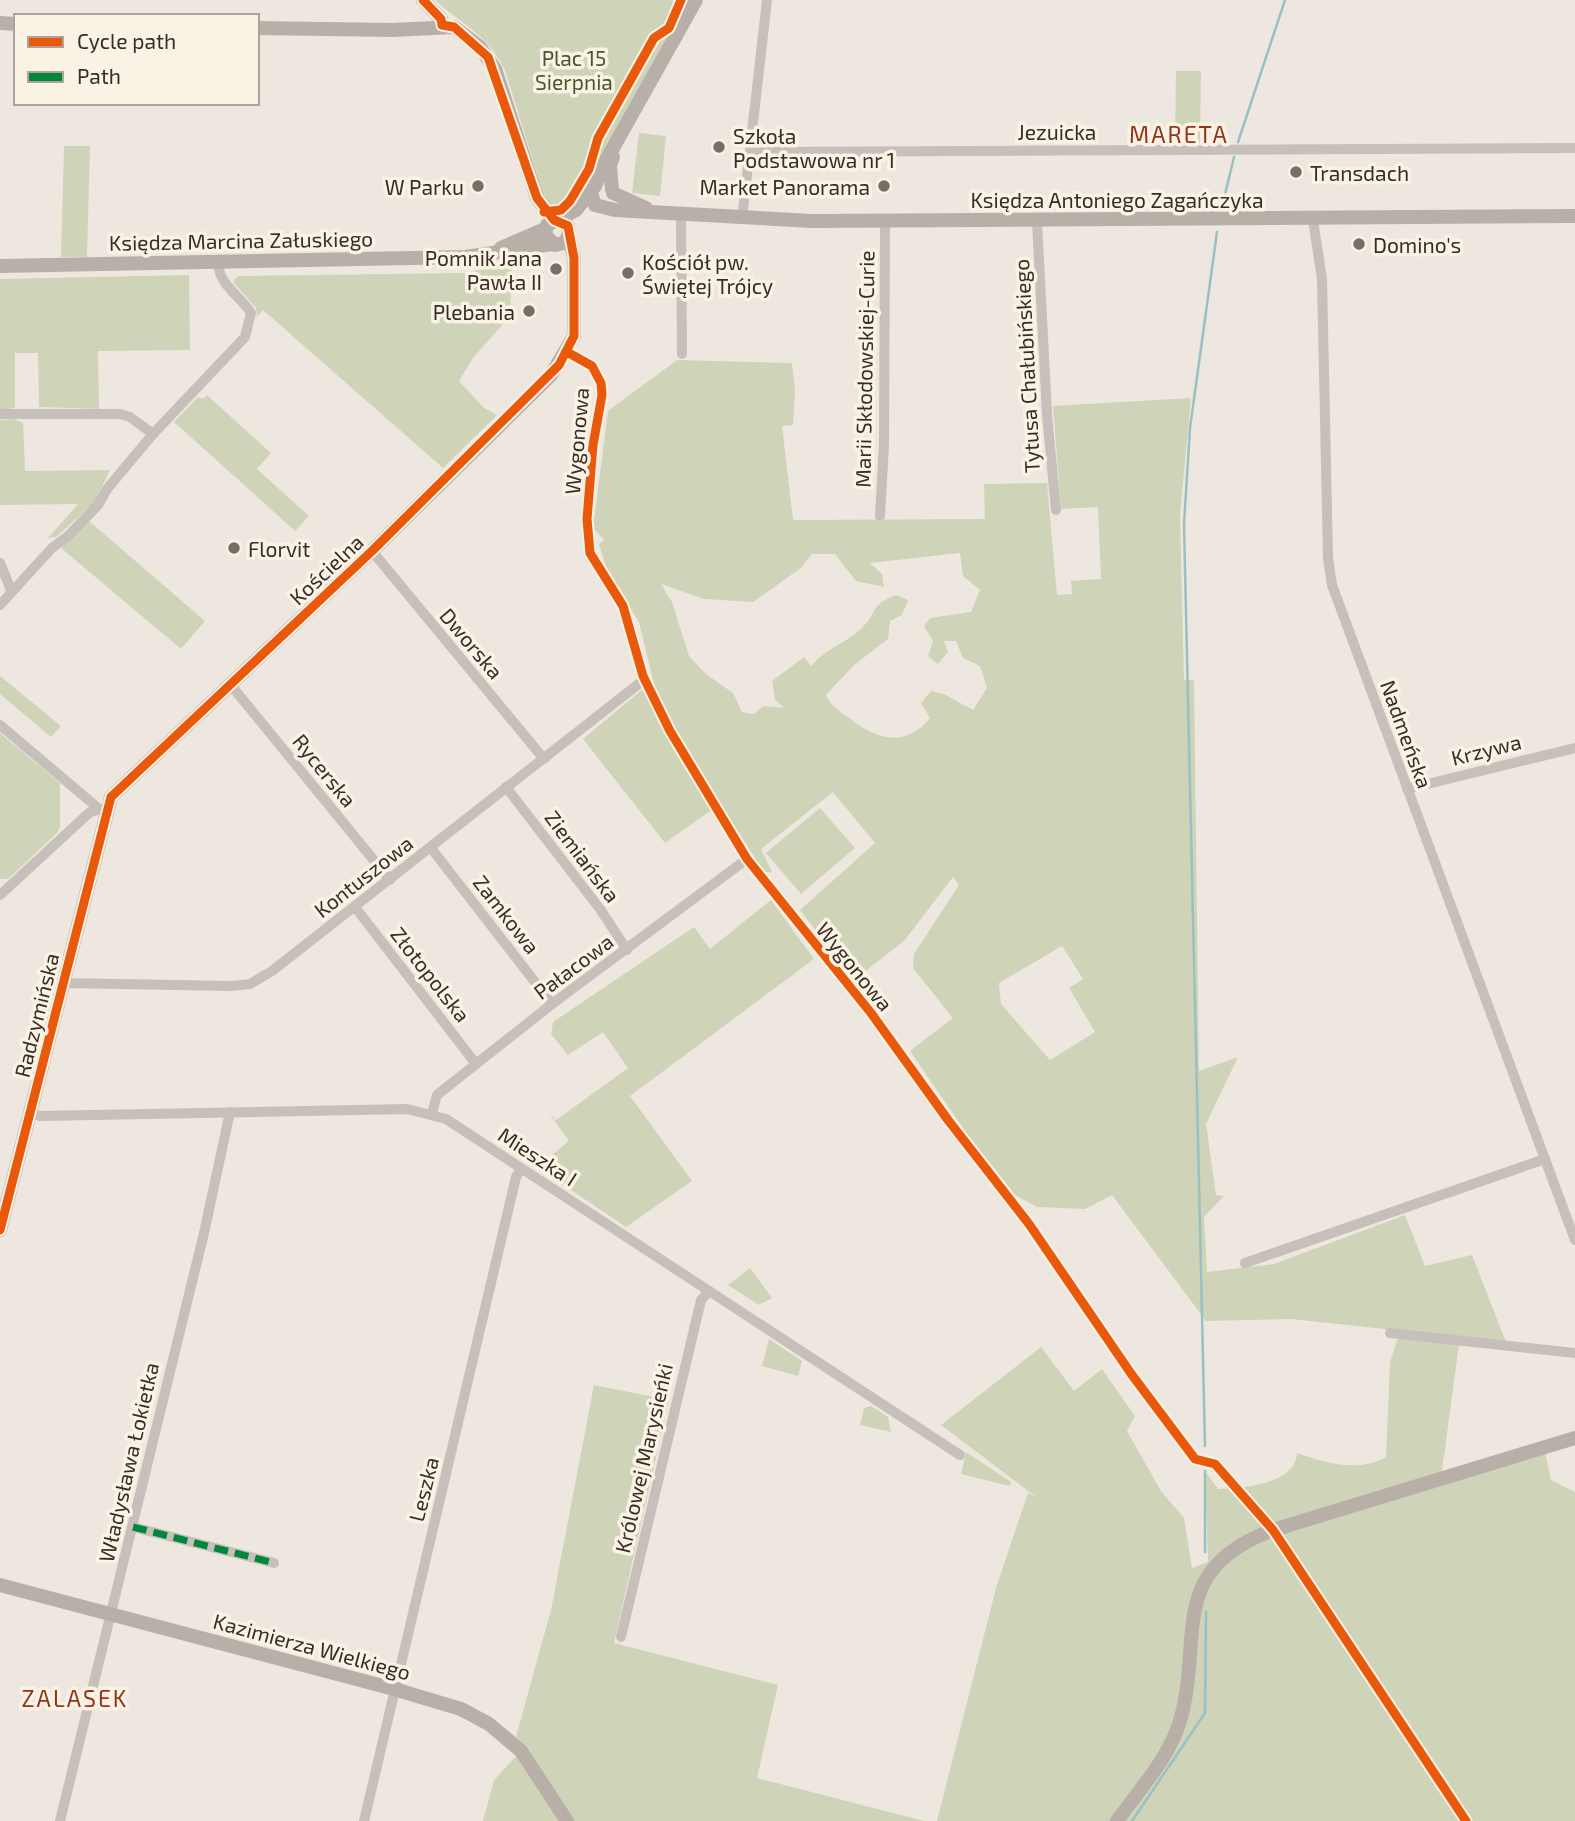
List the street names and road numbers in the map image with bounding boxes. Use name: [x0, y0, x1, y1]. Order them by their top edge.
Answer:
street label: Jezuicka: [1018, 119, 1096, 144]
street label: Księdza Antoniego Zagańczyka: [970, 187, 1264, 212]
street label: Księdza Marcina Załuskiego: [109, 225, 373, 255]
street label: Marii Skłodowskiej-Curie: [849, 250, 880, 488]
street label: Tytusa Chałubińskiego: [1008, 258, 1044, 474]
street label: Wygonowa: [559, 386, 593, 496]
street label: Kościelna: [284, 529, 368, 609]
street label: Dworska: [435, 603, 509, 683]
street label: Nadmeńska: [1376, 677, 1438, 791]
street label: Rycerska: [288, 728, 362, 812]
street label: Krzywa: [1448, 728, 1524, 770]
street label: Ziemiańska: [540, 805, 626, 907]
street label: Kontuszowa: [309, 830, 417, 922]
street label: Zamkowa: [469, 870, 545, 958]
street label: Wygonowa: [812, 916, 898, 1016]
street label: Złotopolska: [386, 921, 476, 1027]
street label: Pałacowa: [528, 928, 618, 1004]
street label: Radzymińska: [9, 950, 63, 1080]
street label: Mieszka I: [494, 1121, 582, 1191]
street label: Władysława Łokietka: [93, 1360, 163, 1564]
street label: Królowej Marysieńki: [609, 1361, 678, 1555]
street label: Leszka: [403, 1454, 443, 1524]
street label: Kazimierza Wielkiego: [211, 1608, 413, 1684]

